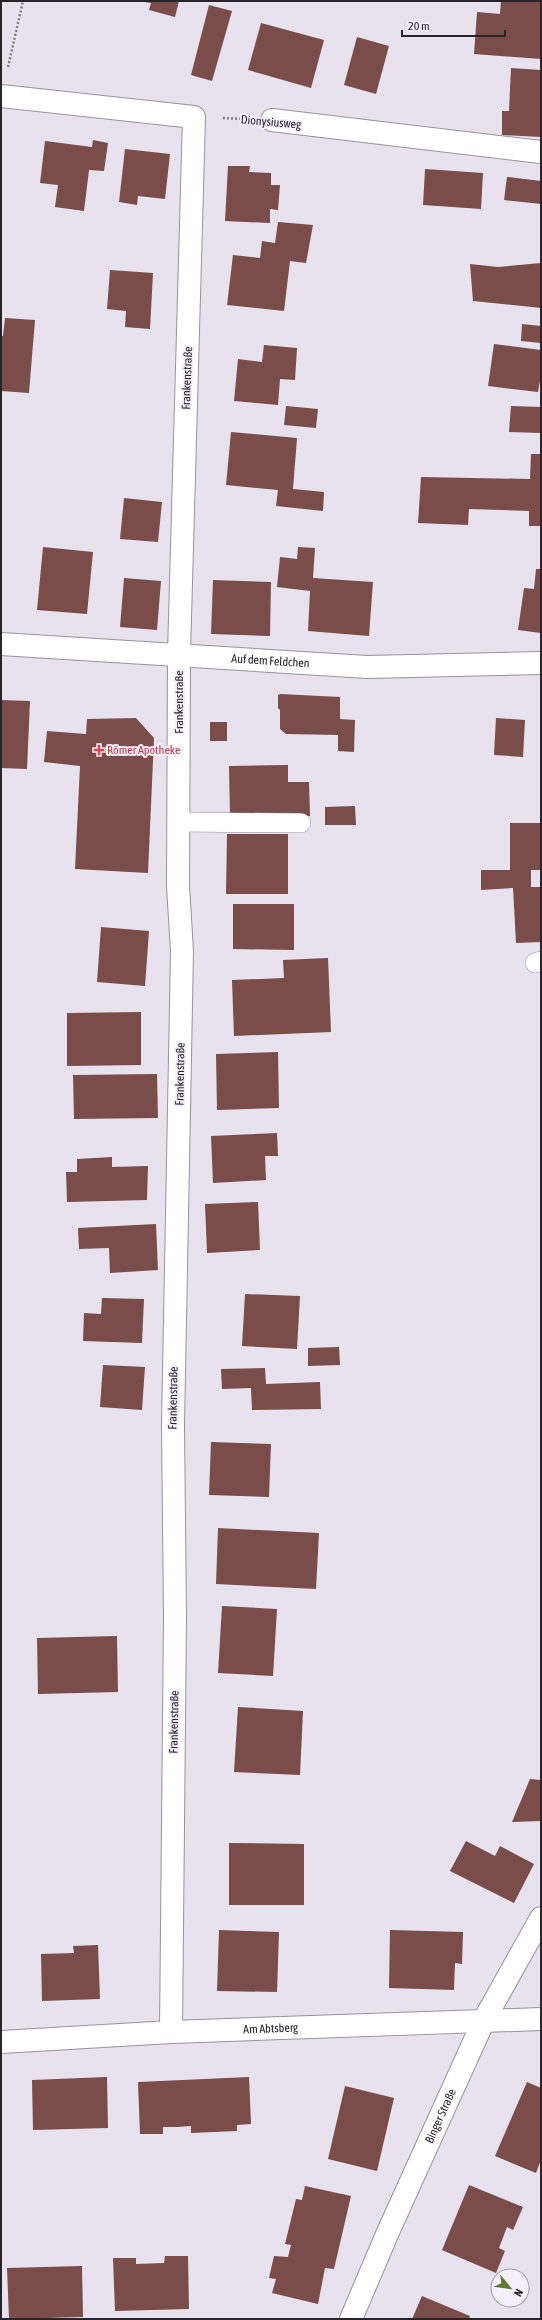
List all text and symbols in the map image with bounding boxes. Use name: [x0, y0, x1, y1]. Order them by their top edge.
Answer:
scale bar: [402, 12, 505, 38]
text: 20 m: [408, 19, 430, 33]
street label: Dionysiusweg: [240, 112, 303, 132]
street label: Frankenstraße: [179, 346, 195, 410]
street label: Auf dem Feldchen: [231, 651, 310, 670]
street label: Frankenstraße: [172, 670, 186, 734]
place label: Römer Apotheke: [107, 743, 180, 757]
marker: Römer Apotheke: [94, 745, 104, 755]
street label: Frankenstraße: [172, 1042, 188, 1106]
street label: Frankenstraße: [165, 1366, 181, 1430]
street label: Frankenstraße: [166, 1690, 182, 1754]
street label: Am Abtsberg: [243, 2021, 299, 2036]
street label: Binger Straße: [422, 2086, 459, 2145]
north arrow: [490, 2268, 530, 2308]
text: N: [512, 2287, 526, 2299]

